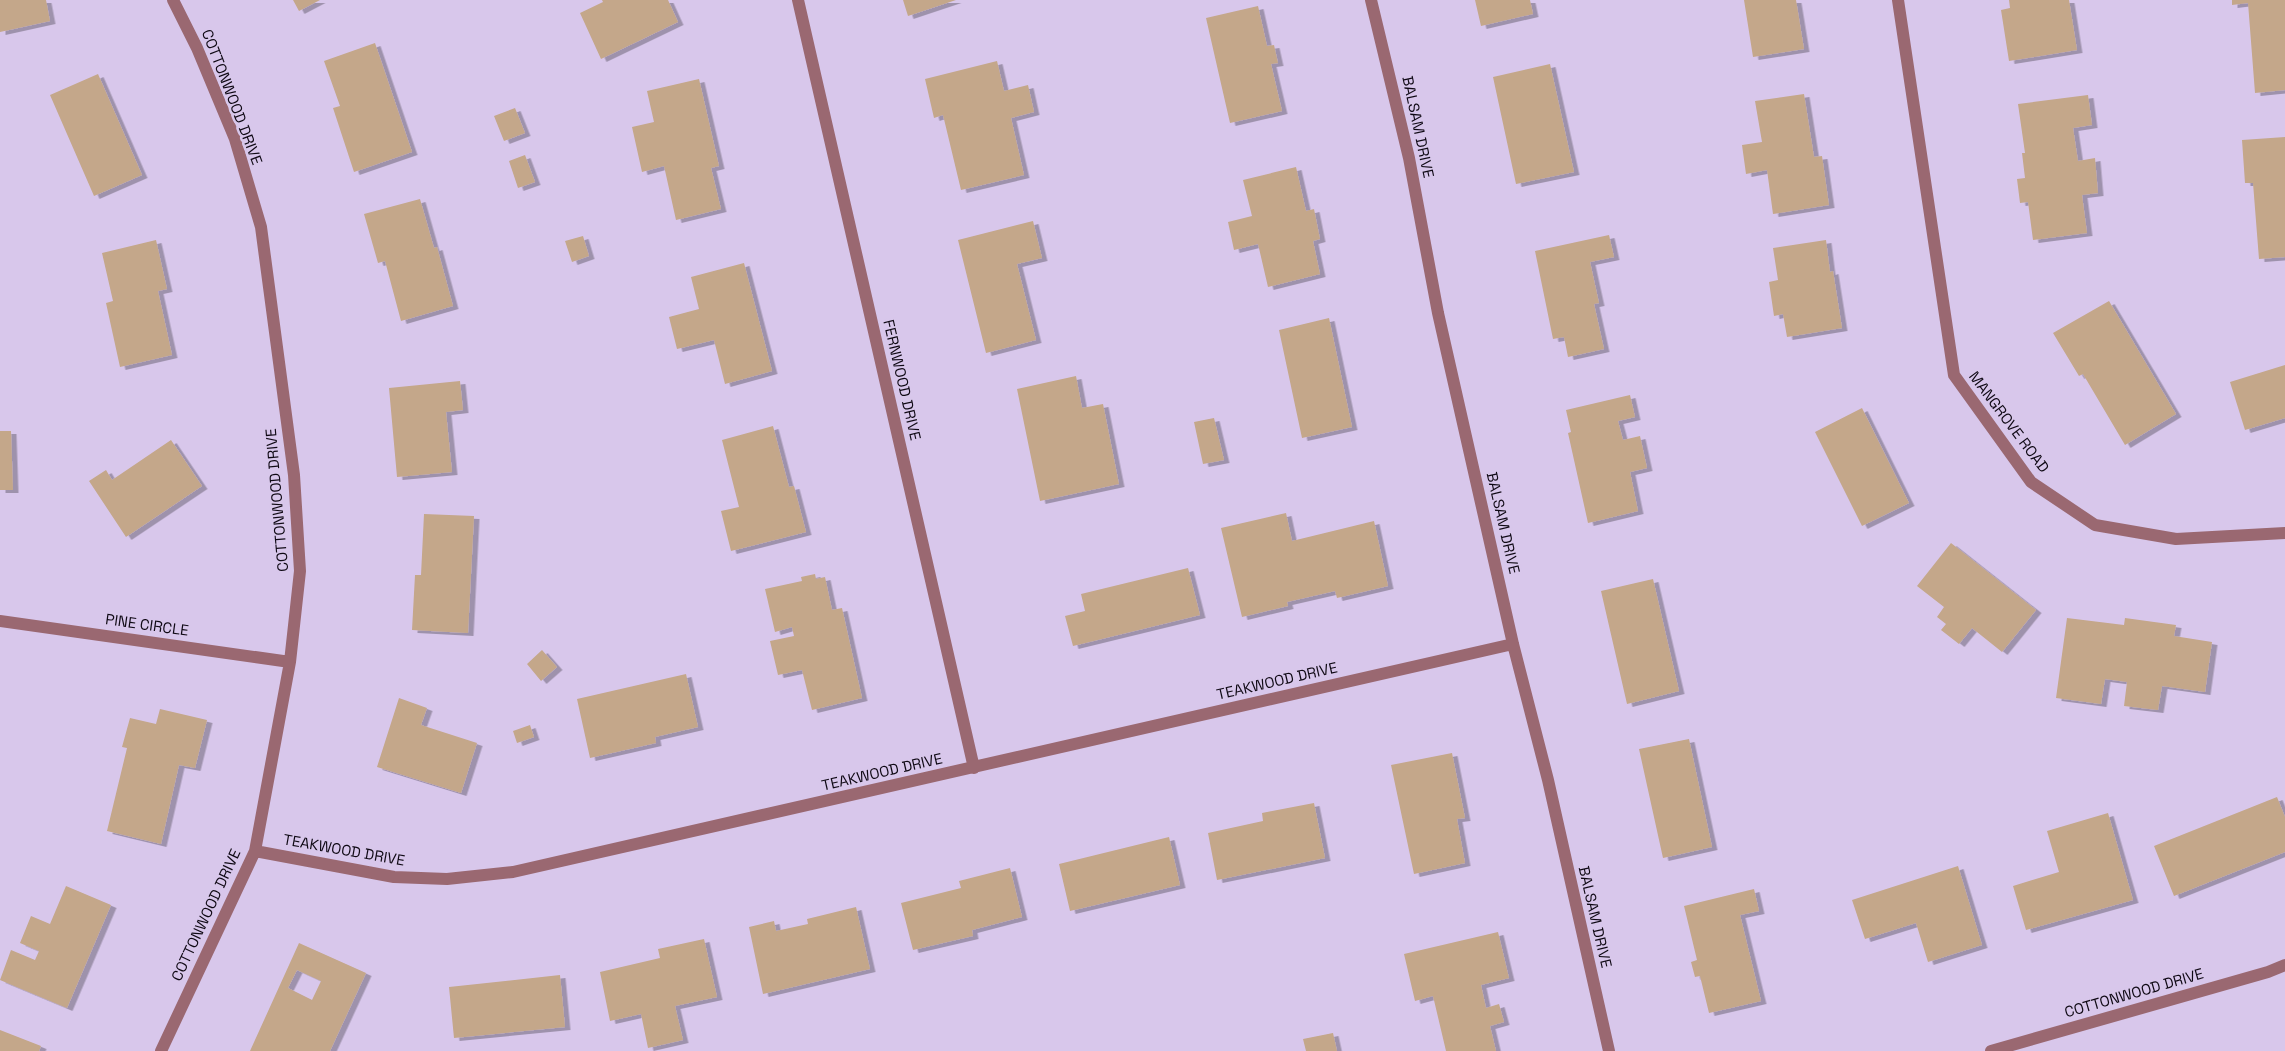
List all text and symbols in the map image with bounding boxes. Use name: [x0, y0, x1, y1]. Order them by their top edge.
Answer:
street label: COTTONWOOD DRIVE: [198, 26, 267, 167]
street label: BALSAM DRIVE: [1398, 74, 1439, 180]
street label: FERNWOOD DRIVE: [879, 318, 926, 442]
street label: MANGROVE ROAD: [1965, 367, 2054, 476]
street label: COTTONWOOD DRIVE: [261, 428, 292, 572]
street label: BALSAM DRIVE: [1483, 470, 1524, 576]
street label: PINE CIRCLE: [104, 609, 190, 640]
street label: TEAKWOOD DRIVE: [1215, 657, 1339, 704]
street label: TEAKWOOD DRIVE: [820, 748, 944, 795]
street label: TEAKWOOD DRIVE: [282, 829, 406, 870]
street label: COTTONWOOD DRIVE: [167, 846, 245, 984]
street label: BALSAM DRIVE: [1575, 864, 1616, 970]
street label: COTTONWOOD DRIVE: [2062, 964, 2206, 1021]

